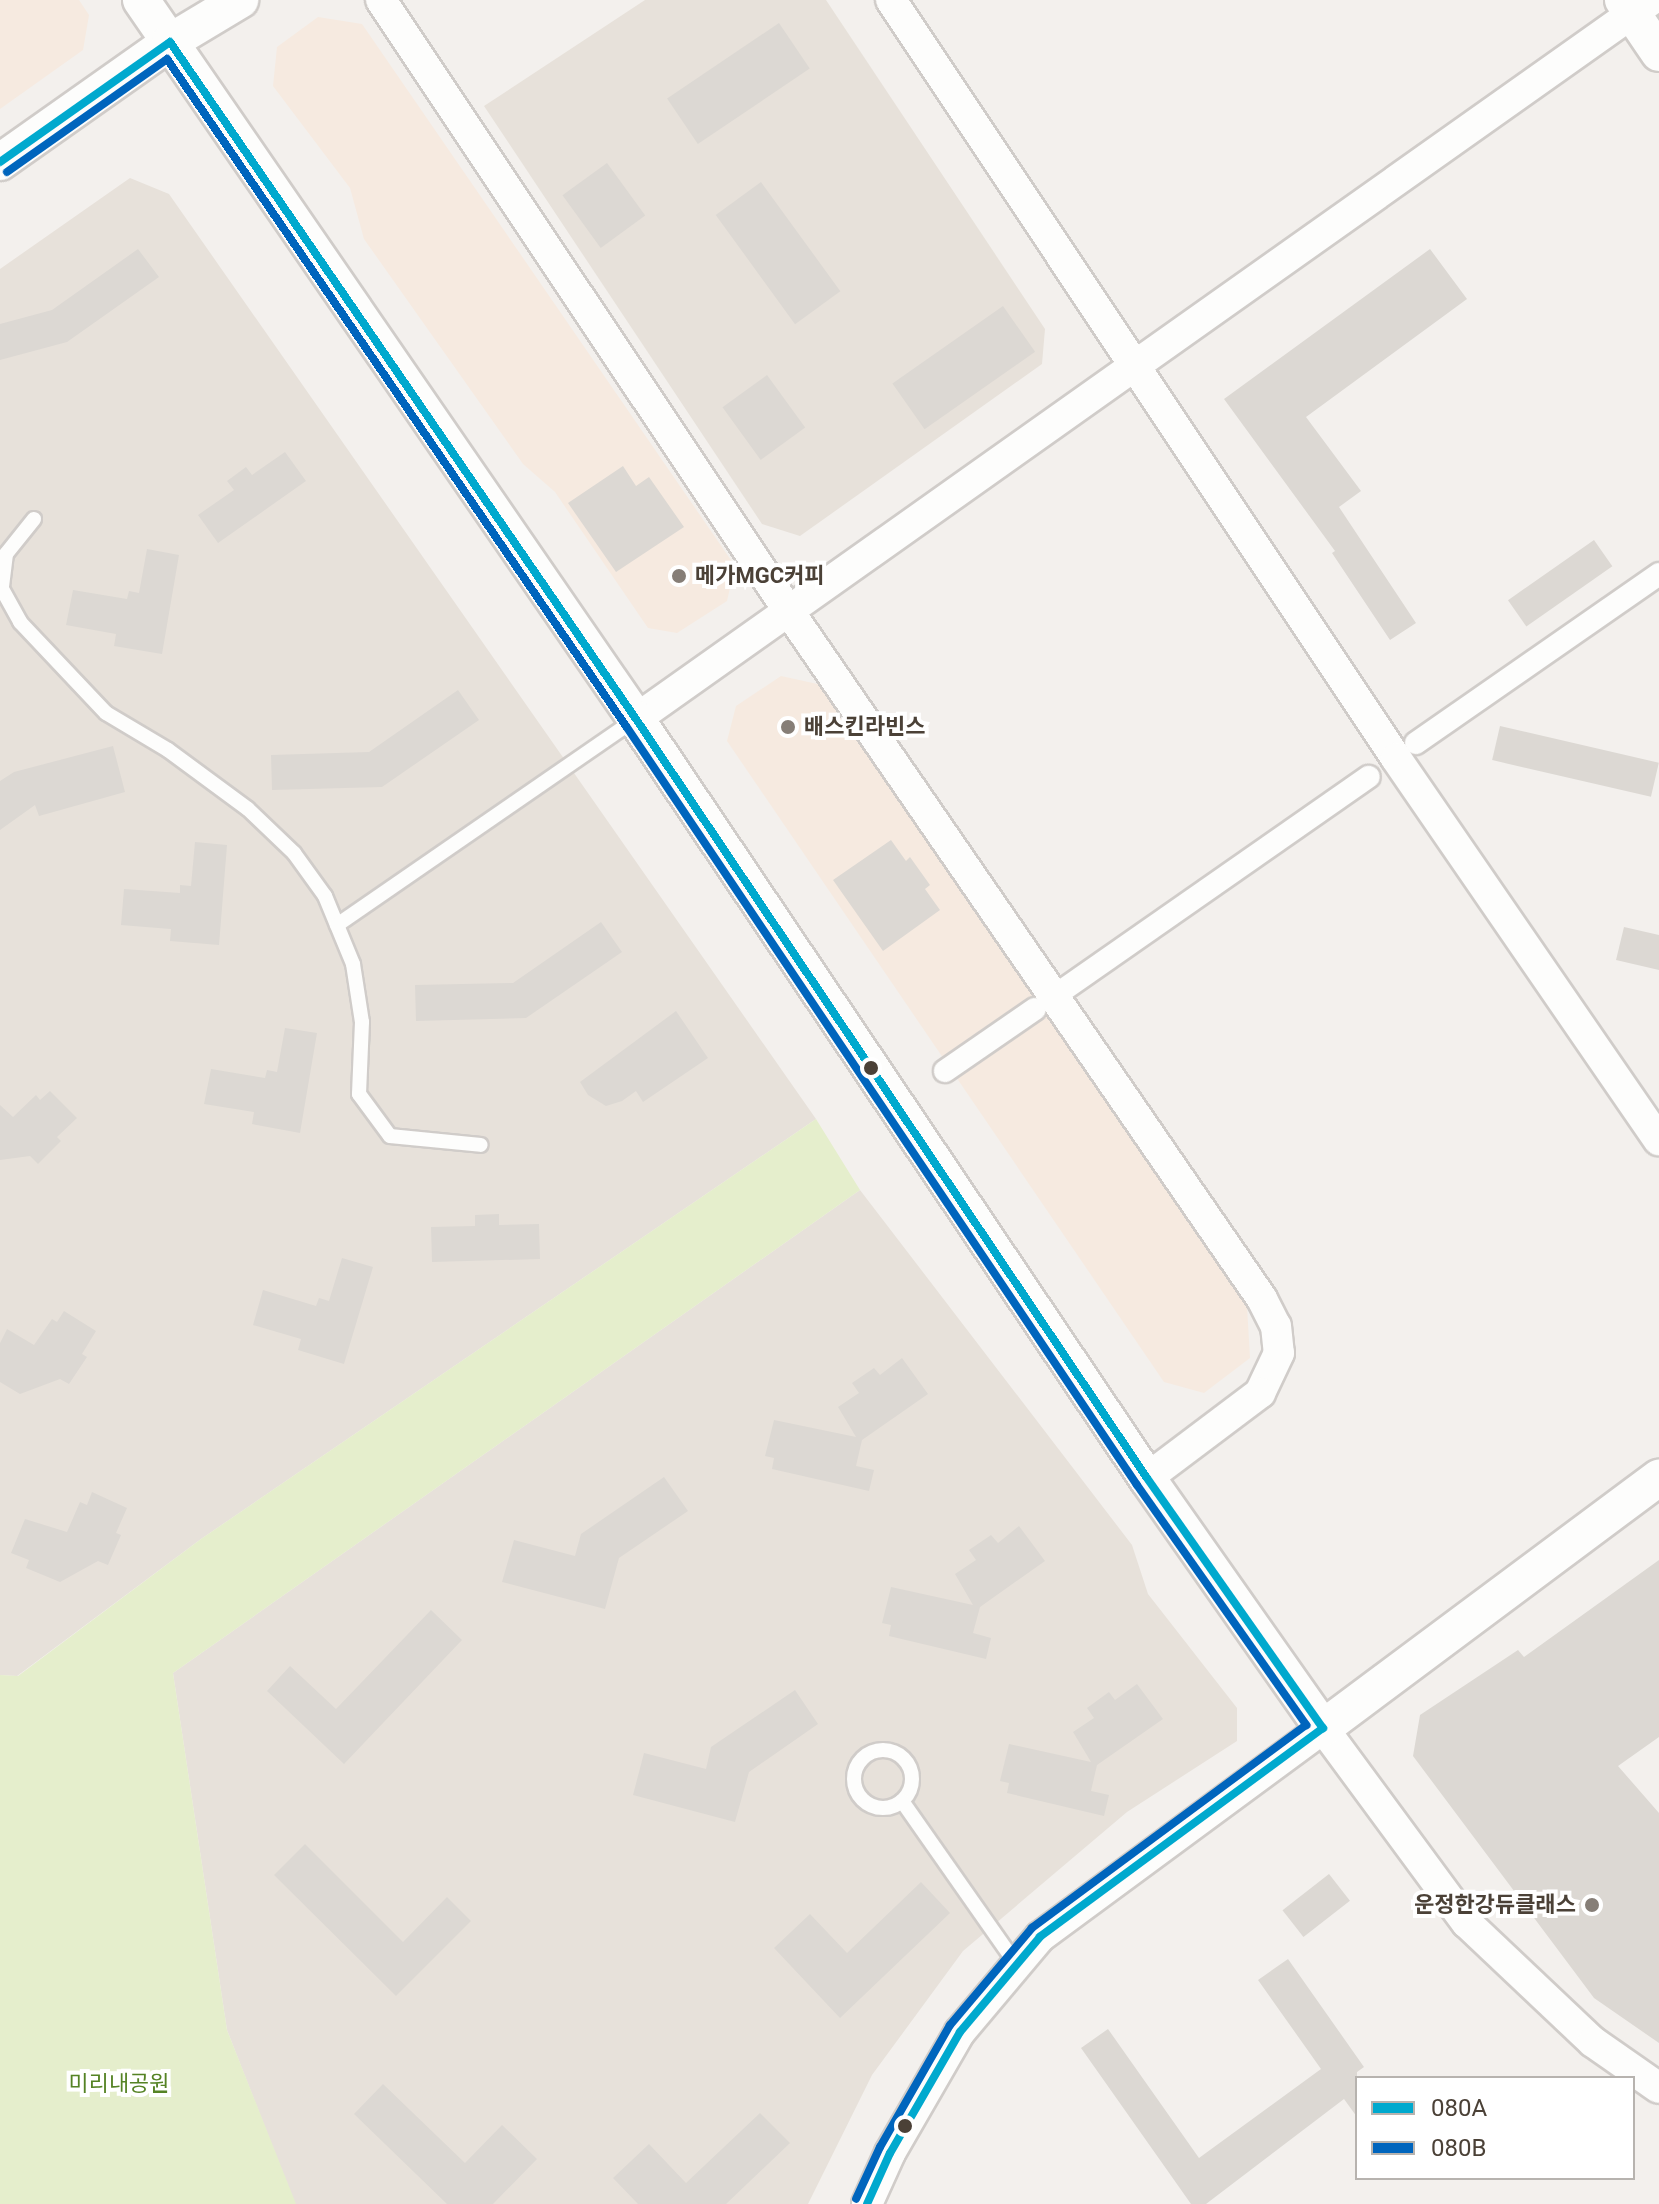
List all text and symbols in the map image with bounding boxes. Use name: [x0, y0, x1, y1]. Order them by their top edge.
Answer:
place label: 메가MGC커피: [695, 563, 825, 589]
marker: 메가MGC커피: [670, 567, 688, 585]
place label: 배스킨라빈스: [804, 714, 925, 740]
marker: 배스킨라빈스: [779, 718, 797, 736]
unlabelled marker: [863, 1060, 879, 1076]
place label: 운정한강듀클래스: [1414, 1892, 1576, 1918]
marker: 운정한강듀클래스: [1583, 1896, 1601, 1914]
park label: 미리내공원: [68, 2071, 170, 2097]
legend: [1355, 2076, 1635, 2180]
text: 080A: [1431, 2094, 1487, 2122]
unlabelled marker: [897, 2118, 913, 2134]
text: 080B: [1431, 2134, 1486, 2162]

